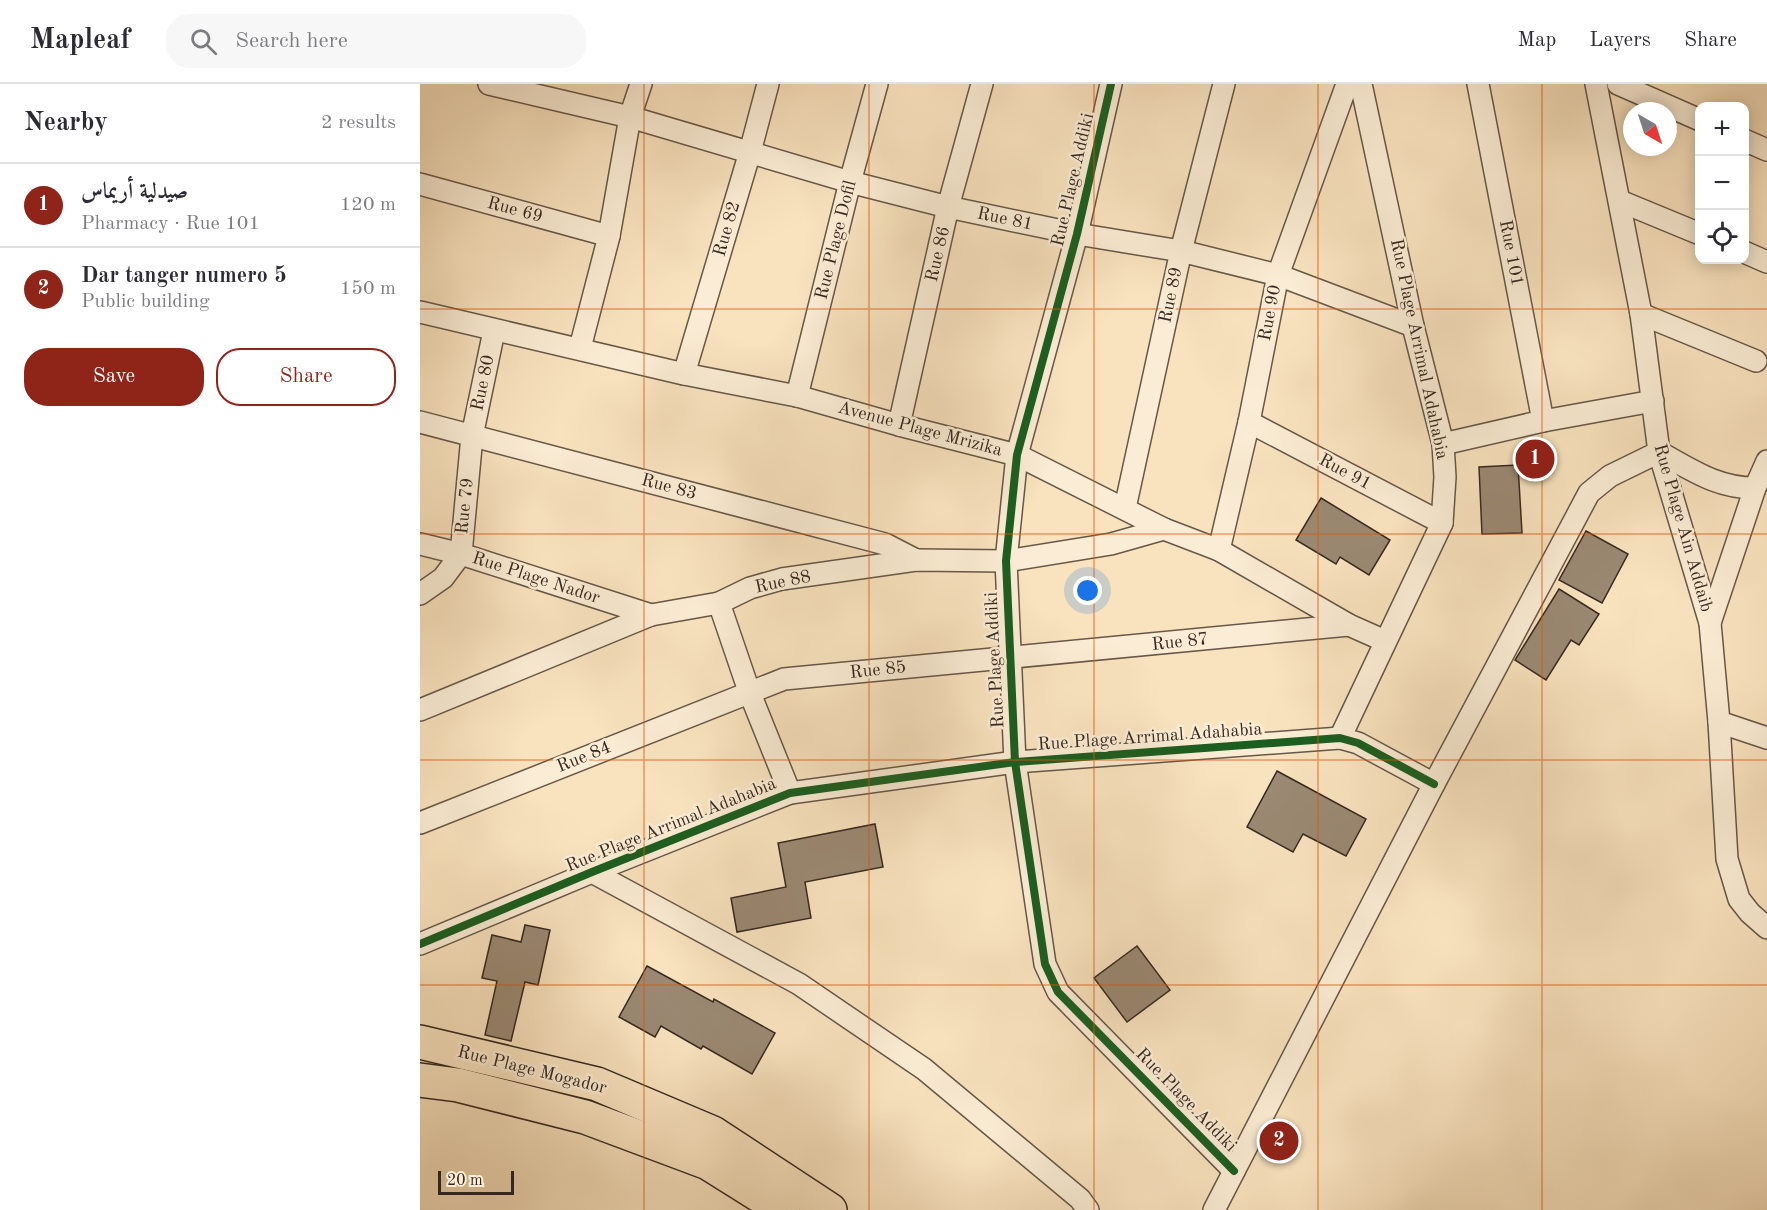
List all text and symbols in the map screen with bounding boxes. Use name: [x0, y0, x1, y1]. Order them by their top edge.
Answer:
search box: [166, 14, 586, 68]
icon: search: [187, 25, 220, 58]
text: Mapleaf: [30, 27, 130, 55]
text: Search here: [235, 30, 348, 52]
text: Map: [1517, 30, 1556, 51]
text: Layers: [1589, 30, 1651, 51]
text: Share: [1684, 30, 1737, 51]
north arrow: [1623, 102, 1677, 156]
map controls: [1695, 102, 1749, 264]
button: +: [1695, 102, 1749, 156]
text: Nearby: [24, 110, 108, 136]
street label: Rue Plage Addiki: [1049, 111, 1097, 249]
text: 2 results: [321, 113, 396, 133]
button: −: [1695, 156, 1749, 210]
street label: Rue Plage Dofil: [812, 178, 860, 301]
text: صيدلية أريماس: [81, 181, 188, 203]
street label: Rue 69: [485, 194, 545, 226]
text: 1: [38, 195, 49, 215]
text: 120 m: [340, 195, 396, 215]
street label: Rue 82: [711, 199, 743, 259]
street label: Rue 81: [975, 204, 1035, 234]
button: locate: [1695, 210, 1749, 264]
text: Pharmacy · Rue 101: [81, 214, 260, 234]
street label: Rue 101: [1496, 218, 1526, 288]
street label: Rue 86: [923, 224, 953, 284]
street label: Rue Plage Arrimal Adahabia: [1387, 237, 1451, 461]
text: Dar tanger numero 5: [81, 265, 287, 287]
street label: Rue 89: [1156, 265, 1186, 325]
text: 2: [38, 279, 49, 299]
text: 150 m: [340, 279, 396, 299]
street label: Rue 90: [1256, 283, 1284, 343]
text: Public building: [81, 292, 210, 312]
button: Save: [24, 348, 204, 406]
button: Share: [216, 348, 396, 406]
street label: Rue 80: [468, 353, 498, 413]
street label: Avenue Plage Mrizika: [836, 398, 1004, 460]
pin: 1: [1516, 436, 1554, 482]
street label: Rue Plage Ain Addaib: [1650, 442, 1716, 614]
street label: Rue 91: [1316, 451, 1374, 493]
street label: Rue 83: [639, 471, 699, 503]
street label: Rue 79: [453, 477, 477, 535]
street label: Rue Plage Nador: [470, 549, 603, 607]
street label: Rue 88: [753, 567, 813, 597]
your location: [1073, 576, 1102, 605]
street label: Rue Plage Addiki: [982, 591, 1008, 729]
street label: Rue 87: [1151, 630, 1209, 654]
street label: Rue 85: [849, 658, 907, 682]
street label: Rue Plage Arrimal Adahabia: [1037, 720, 1263, 754]
street label: Rue 84: [554, 738, 614, 776]
street label: Rue Plage Arrimal Adahabia: [563, 774, 779, 875]
street label: Rue Plage Mogador: [456, 1043, 609, 1097]
street label: Rue Plage Addiki: [1132, 1045, 1240, 1155]
pin: 2: [1260, 1118, 1298, 1164]
scale bar: [438, 1168, 514, 1196]
text: 20 m: [447, 1173, 483, 1189]

